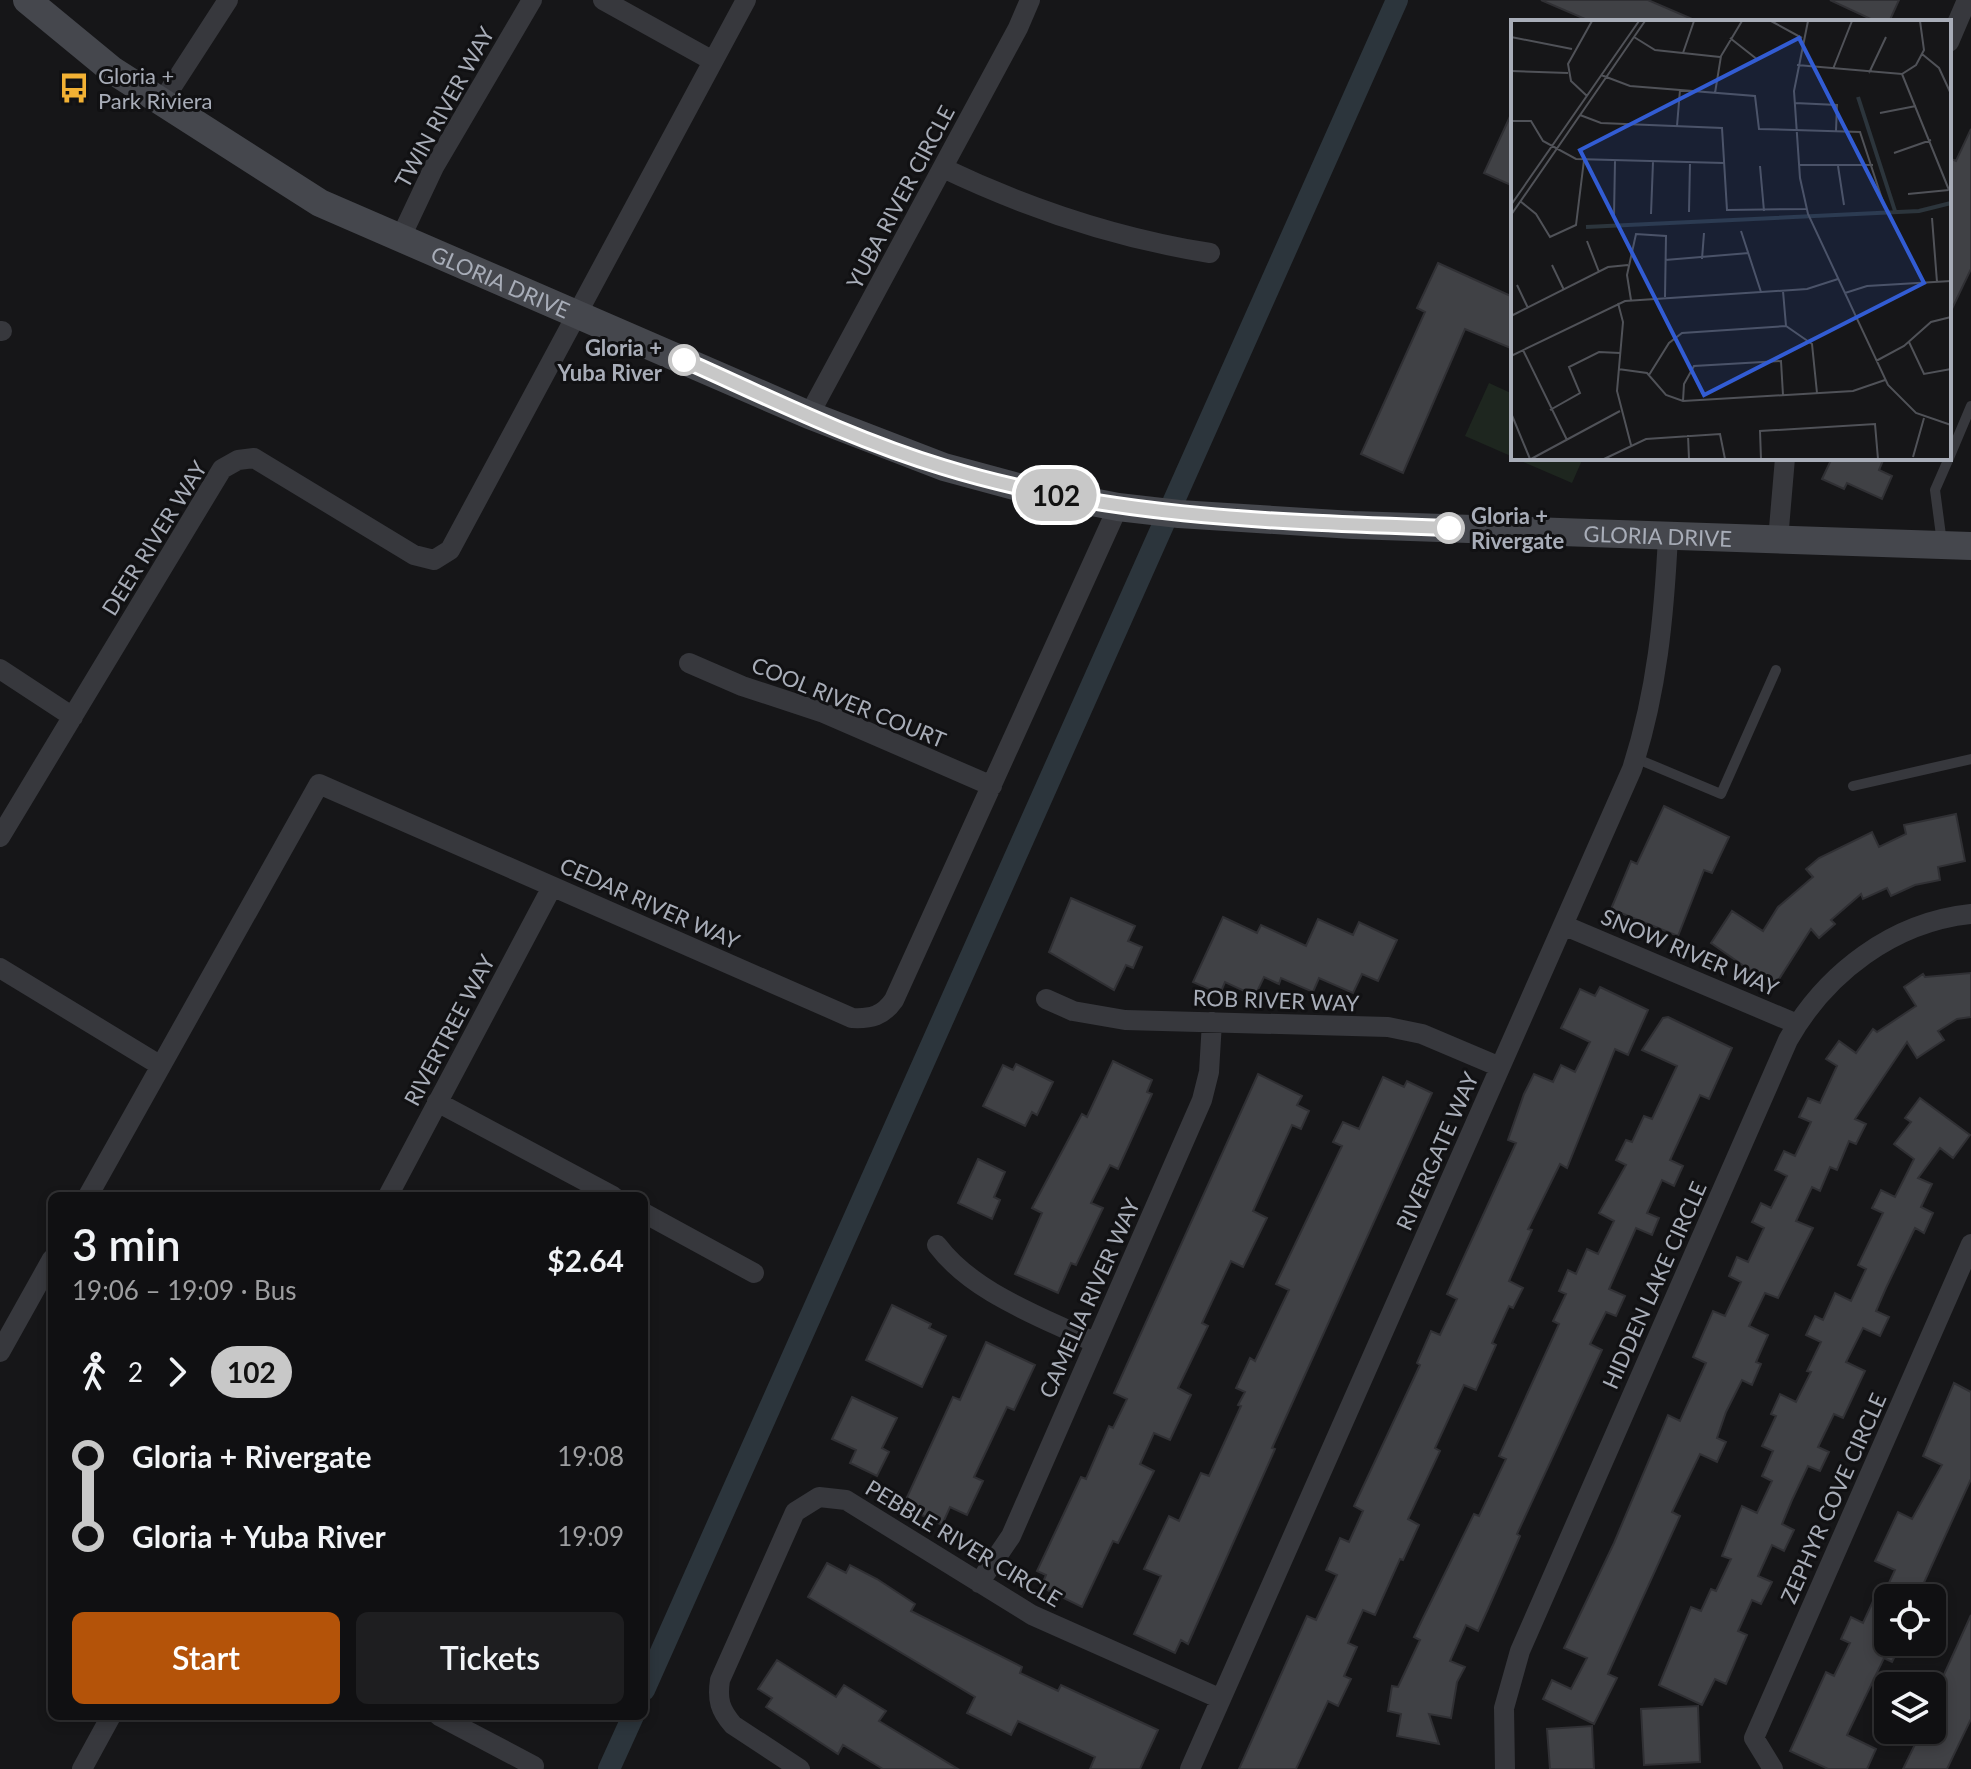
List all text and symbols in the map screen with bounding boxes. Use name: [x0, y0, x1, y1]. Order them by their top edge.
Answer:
inset map: [1511, 20, 1951, 460]
street label: TWIN RIVER WAY: [389, 22, 500, 192]
place label: Gloria + Park Riviera: [98, 62, 213, 114]
bus stop icon: Gloria + Park Riviera: [57, 71, 91, 105]
street label: YUBA RIVER CIRCLE: [840, 101, 960, 293]
street label: GLORIA DRIVE: [427, 239, 574, 323]
place label: Gloria + Yuba River: [556, 334, 663, 386]
marker: Gloria + Yuba River: [669, 345, 699, 375]
street label: DEER RIVER WAY: [96, 456, 213, 620]
line badge: 102: [1010, 469, 1102, 521]
text: 102: [1032, 478, 1080, 512]
place label: Gloria + Rivergate: [1471, 502, 1564, 554]
marker: Gloria + Rivergate: [1434, 513, 1464, 543]
street label: GLORIA DRIVE: [1583, 519, 1732, 551]
street label: COOL RIVER COURT: [748, 651, 950, 753]
street label: CEDAR RIVER WAY: [556, 851, 744, 955]
street label: SNOW RIVER WAY: [1597, 902, 1783, 1002]
street label: RIVERTREE WAY: [398, 950, 500, 1110]
street label: ROB RIVER WAY: [1192, 984, 1360, 1016]
street label: RIVERGATE WAY: [1390, 1067, 1484, 1234]
street label: HIDDEN LAKE CIRCLE: [1596, 1177, 1712, 1393]
street label: CAMELIA RIVER WAY: [1033, 1194, 1145, 1402]
text: 3 min: [72, 1218, 181, 1270]
text: $2.64: [547, 1242, 624, 1278]
text: 19:06 – 19:09 · Bus: [72, 1274, 296, 1306]
icon: walk: [72, 1350, 116, 1394]
icon: forward: [155, 1350, 199, 1394]
text: 102: [227, 1355, 276, 1389]
text: 2: [128, 1356, 143, 1388]
street label: ZEPHYR COVE CIRCLE: [1774, 1389, 1892, 1607]
text: Gloria + Rivergate: [132, 1438, 371, 1474]
text: 19:08: [557, 1440, 624, 1472]
street label: PEBBLE RIVER CIRCLE: [861, 1474, 1067, 1612]
text: Gloria + Yuba River: [132, 1518, 386, 1554]
text: 19:09: [557, 1520, 624, 1552]
map controls: [1874, 1584, 1946, 1744]
button: locate: [1874, 1584, 1946, 1656]
button: Start: [72, 1612, 340, 1704]
button: Tickets: [356, 1612, 624, 1704]
button: layers: [1874, 1672, 1946, 1744]

